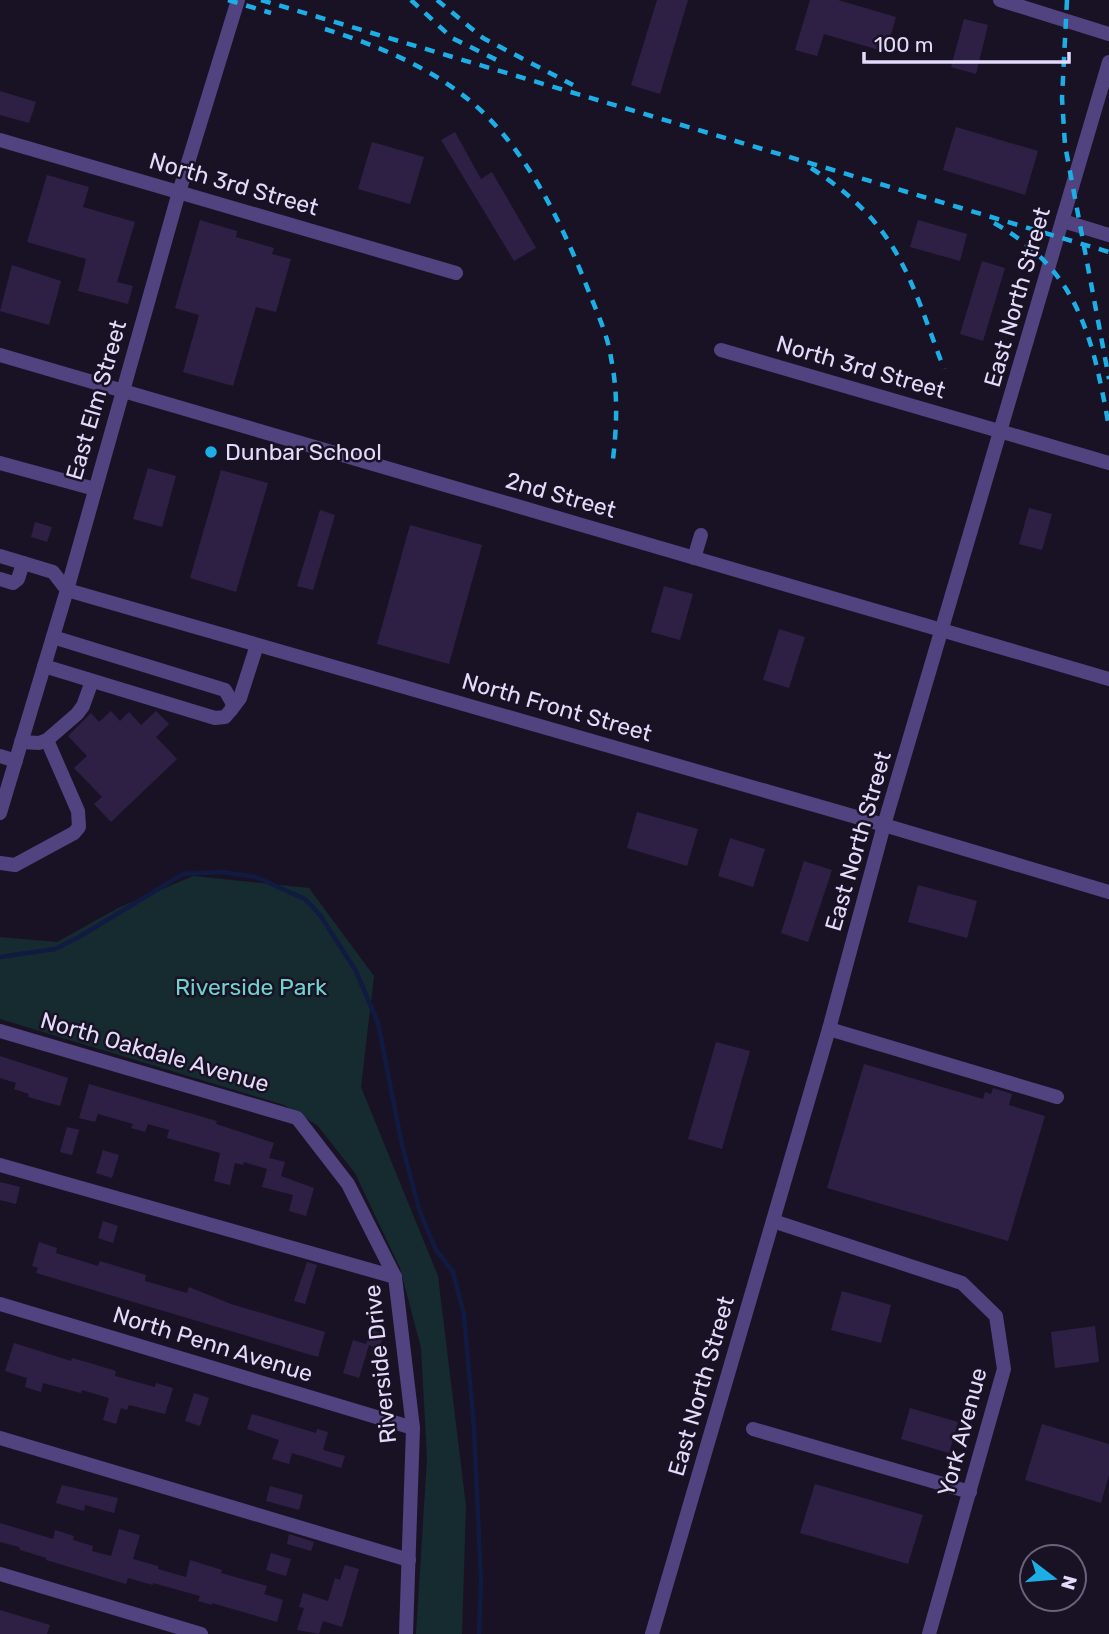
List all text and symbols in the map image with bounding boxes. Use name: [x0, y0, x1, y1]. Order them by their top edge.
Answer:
scale bar: [864, 21, 1069, 65]
text: 100 m: [874, 32, 933, 57]
street label: North 3rd Street: [146, 146, 322, 222]
street label: East North Street: [978, 204, 1056, 390]
street label: East Elm Street: [60, 317, 132, 483]
street label: North 3rd Street: [773, 329, 949, 405]
place label: Dunbar School: [225, 438, 382, 466]
marker: Dunbar School: [203, 444, 219, 460]
street label: 2nd Street: [503, 466, 619, 524]
street label: North Front Street: [459, 666, 655, 748]
street label: East North Street: [819, 748, 897, 934]
park label: Riverside Park: [175, 973, 327, 1001]
street label: North Oakdale Avenue: [37, 1006, 273, 1098]
street label: Riverside Drive: [358, 1283, 402, 1445]
street label: East North Street: [662, 1293, 740, 1479]
street label: North Penn Avenue: [110, 1300, 316, 1388]
street label: York Avenue: [931, 1365, 993, 1499]
north arrow: [1018, 1543, 1088, 1613]
text: N: [1056, 1573, 1082, 1592]

